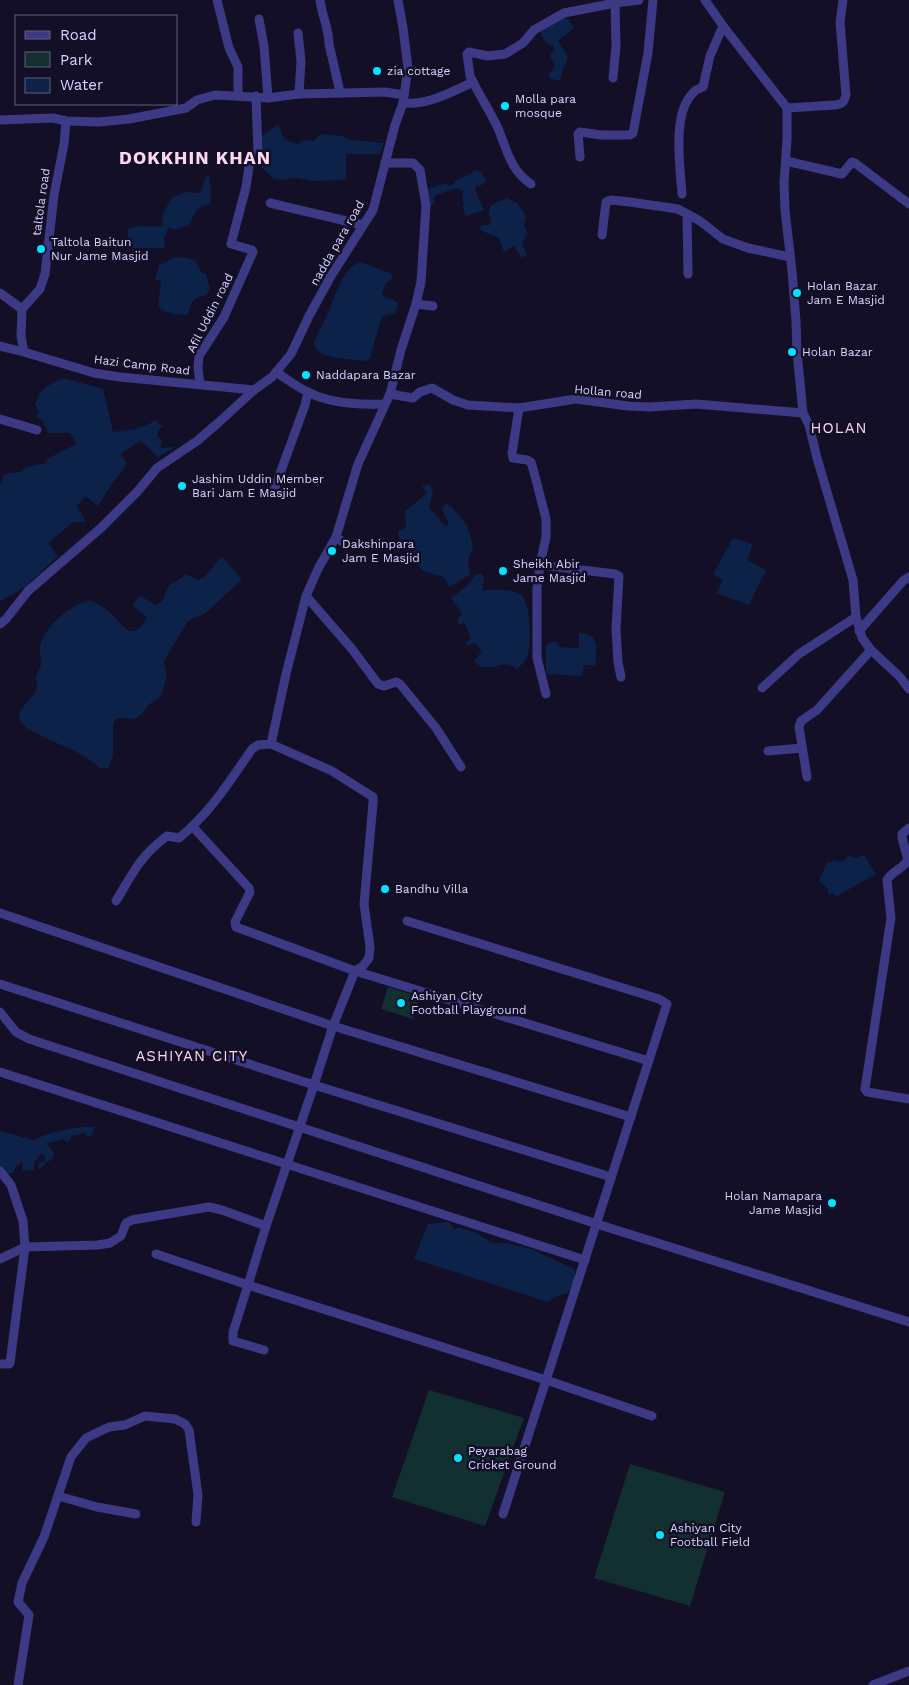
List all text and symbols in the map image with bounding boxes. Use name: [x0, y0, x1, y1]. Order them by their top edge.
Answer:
legend: [15, 15, 178, 105]
text: Road: [60, 26, 97, 44]
text: Park: [60, 51, 93, 69]
place label: zia cottage: [387, 64, 450, 78]
marker: zia cottage: [371, 65, 383, 77]
text: Water: [60, 76, 103, 94]
place label: Molla para mosque: [515, 92, 576, 120]
marker: Molla para mosque: [499, 100, 511, 112]
district label: DOKKHIN KHAN: [119, 147, 271, 168]
street label: taltola road: [29, 167, 53, 237]
street label: nadda para road: [307, 198, 367, 288]
place label: Taltola Baitun Nur Jame Masjid: [51, 235, 149, 263]
marker: Taltola Baitun Nur Jame Masjid: [35, 243, 47, 255]
street label: Afil Uddin road: [184, 271, 236, 355]
place label: Holan Bazar Jam E Masjid: [807, 279, 885, 307]
marker: Holan Bazar Jam E Masjid: [791, 287, 803, 299]
place label: Holan Bazar: [802, 345, 873, 359]
marker: Holan Bazar: [786, 346, 798, 358]
street label: Hazi Camp Road: [93, 352, 191, 378]
place label: Naddapara Bazar: [316, 368, 416, 382]
marker: Naddapara Bazar: [300, 369, 312, 381]
street label: Hollan road: [574, 382, 642, 402]
district label: HOLAN: [810, 419, 868, 437]
place label: Jashim Uddin Member Bari Jam E Masjid: [192, 472, 324, 500]
marker: Jashim Uddin Member Bari Jam E Masjid: [176, 480, 188, 492]
place label: Dakshinpara Jam E Masjid: [342, 537, 420, 565]
marker: Dakshinpara Jam E Masjid: [326, 545, 338, 557]
place label: Sheikh Abir Jame Masjid: [513, 557, 586, 585]
marker: Sheikh Abir Jame Masjid: [497, 565, 509, 577]
place label: Bandhu Villa: [395, 882, 468, 896]
marker: Bandhu Villa: [379, 883, 391, 895]
place label: Ashiyan City Football Playground: [411, 989, 527, 1017]
marker: Ashiyan City Football Playground: [395, 997, 407, 1009]
district label: ASHIYAN CITY: [136, 1047, 248, 1065]
place label: Holan Namapara Jame Masjid: [725, 1189, 822, 1217]
marker: Holan Namapara Jame Masjid: [826, 1197, 838, 1209]
place label: Peyarabag Cricket Ground: [468, 1444, 556, 1472]
marker: Peyarabag Cricket Ground: [452, 1452, 464, 1464]
place label: Ashiyan City Football Field: [670, 1521, 750, 1549]
marker: Ashiyan City Football Field: [654, 1529, 666, 1541]

